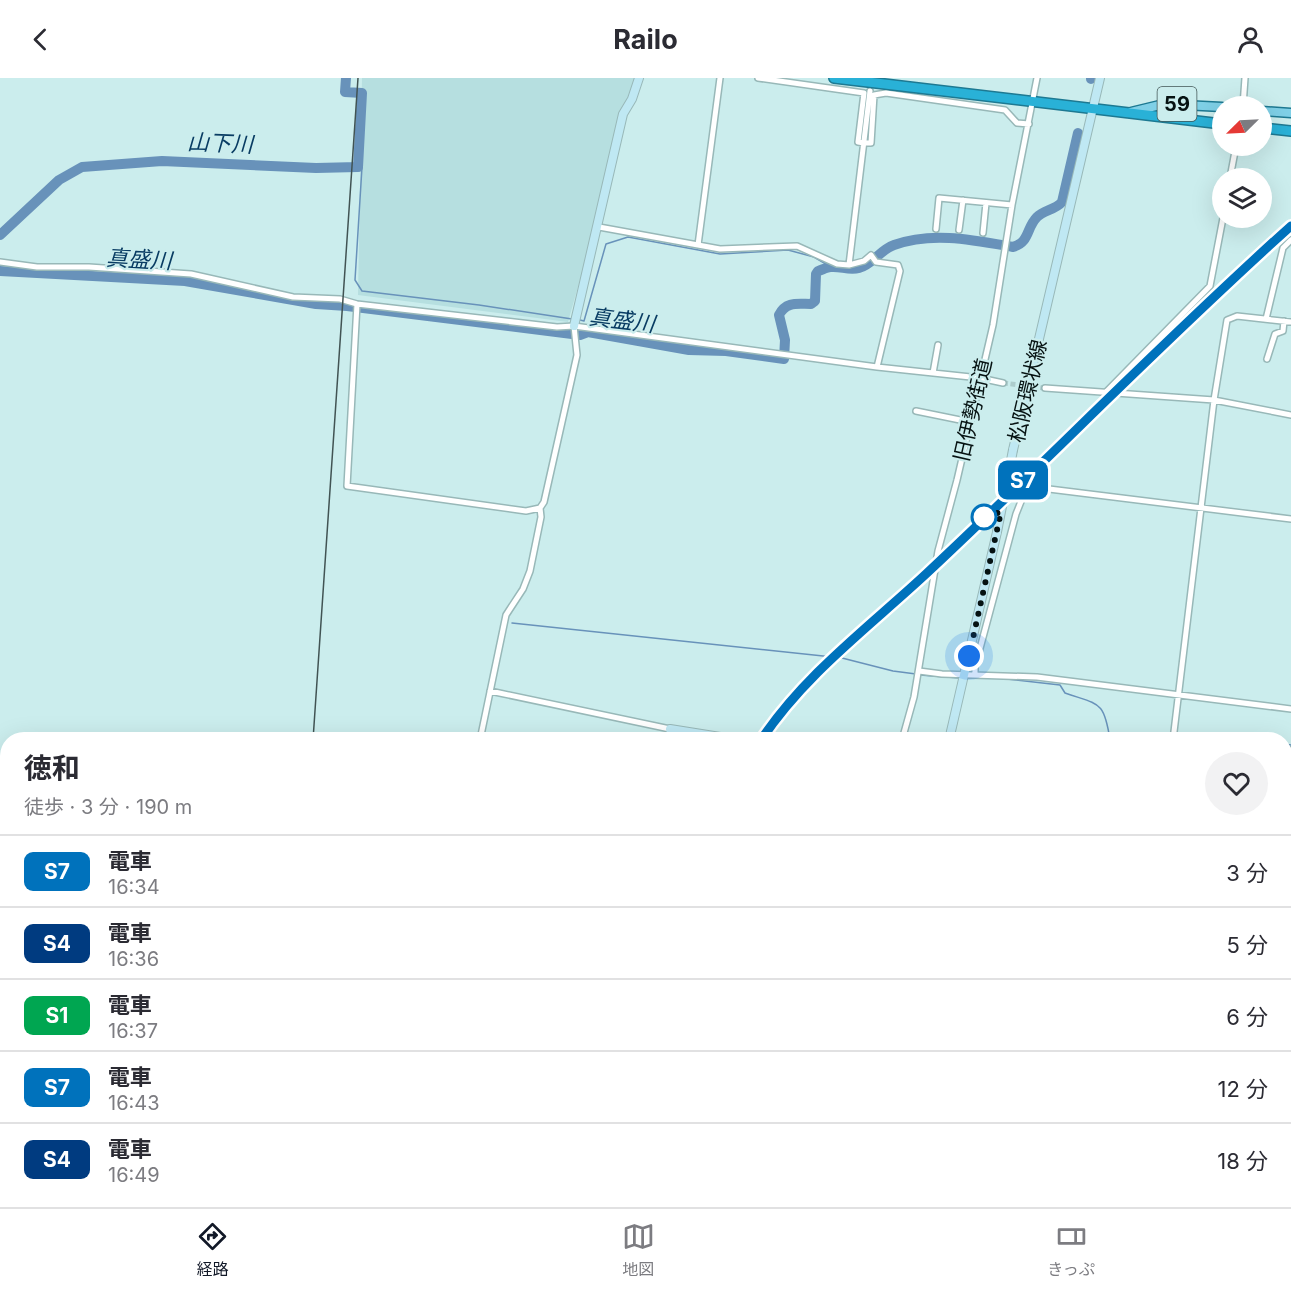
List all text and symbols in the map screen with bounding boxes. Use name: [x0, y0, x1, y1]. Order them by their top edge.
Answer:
icon: back: [24, 23, 57, 56]
text: Railo: [613, 23, 678, 56]
icon: person: [1234, 23, 1267, 56]
road number: 59: [1158, 87, 1196, 121]
north arrow: [1212, 96, 1272, 156]
map controls: [1212, 96, 1272, 228]
water label: 山下川: [187, 129, 255, 157]
button: layers: [1212, 168, 1272, 228]
water label: 真盛川: [105, 244, 175, 274]
water label: 真盛川: [588, 303, 658, 337]
street label: 松阪環状線: [1004, 337, 1052, 445]
street label: 旧伊勢街道: [949, 356, 997, 464]
line badge: S7: [996, 460, 1050, 500]
text: S7: [1010, 468, 1036, 493]
unlabelled marker: [971, 504, 997, 530]
your location: [954, 641, 984, 671]
text: 徳和: [24, 751, 80, 785]
button: heart: [1205, 752, 1268, 815]
text: 徒歩 · 3 分 · 190 m: [24, 795, 192, 819]
text: 電車: [108, 848, 152, 874]
text: S7: [44, 859, 70, 884]
text: 3 分: [1226, 860, 1268, 886]
text: 16:34: [108, 875, 160, 899]
text: 電車: [108, 920, 152, 946]
text: S4: [43, 931, 71, 956]
text: 5 分: [1226, 932, 1268, 958]
text: 16:36: [108, 947, 159, 971]
text: 電車: [108, 992, 152, 1018]
text: S1: [46, 1003, 68, 1028]
text: 6 分: [1226, 1004, 1268, 1030]
text: 16:37: [108, 1019, 158, 1043]
text: 電車: [108, 1064, 152, 1090]
text: S7: [44, 1075, 70, 1100]
text: 12 分: [1217, 1076, 1268, 1102]
text: 16:43: [108, 1091, 160, 1115]
text: 電車: [108, 1136, 152, 1162]
text: S4: [43, 1147, 71, 1172]
text: 18 分: [1217, 1148, 1268, 1174]
text: 16:49: [108, 1163, 160, 1187]
tab: 経路: [196, 1220, 229, 1280]
tab: 地図: [622, 1220, 655, 1280]
tab: きっぷ: [1047, 1220, 1095, 1280]

